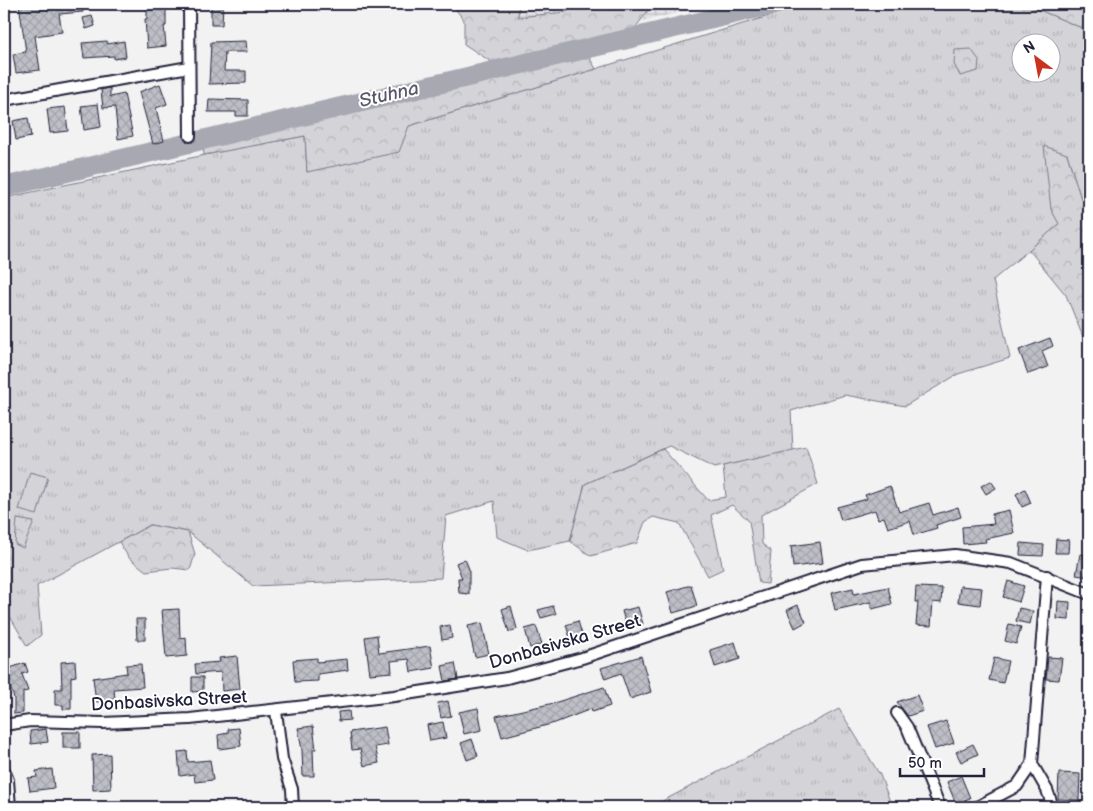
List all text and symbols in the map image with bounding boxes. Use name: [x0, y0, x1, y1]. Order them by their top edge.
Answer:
north arrow: [1010, 32, 1060, 82]
text: N: [1020, 37, 1038, 57]
water label: Stuhna: [357, 77, 421, 113]
street label: Donbasivska Street: [487, 610, 644, 674]
street label: Donbasivska Street: [90, 686, 248, 716]
scale bar: [900, 746, 984, 778]
text: 50 m: [908, 754, 942, 773]

